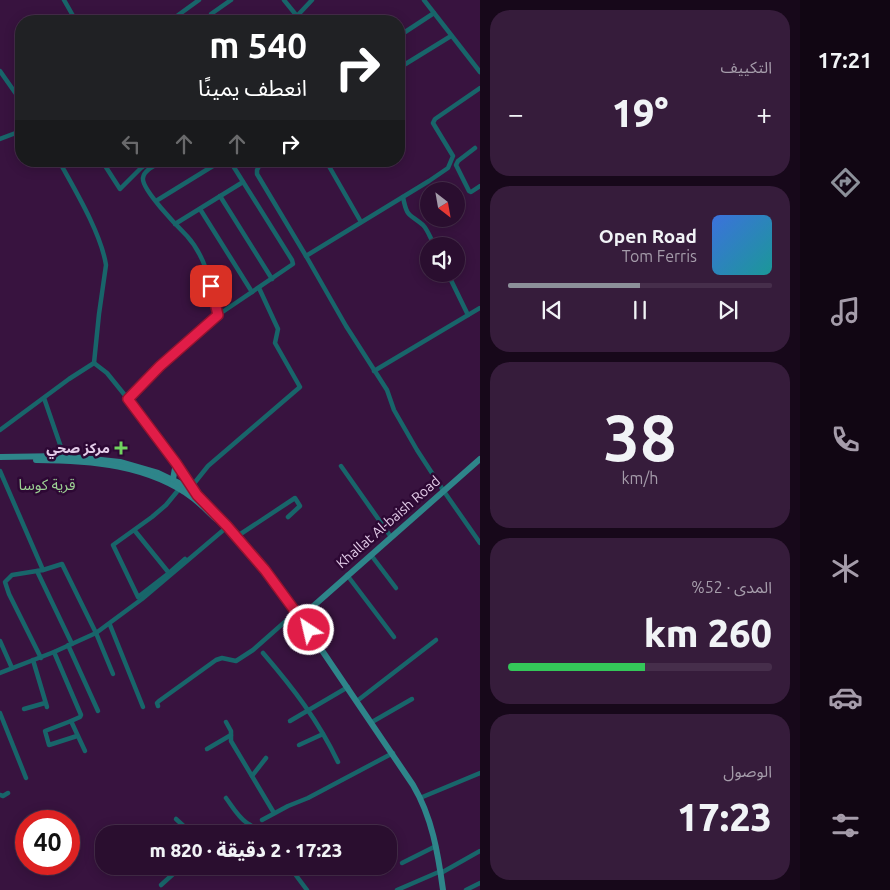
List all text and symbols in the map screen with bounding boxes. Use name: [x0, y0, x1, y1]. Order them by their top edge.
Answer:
text: 540 m: [209, 25, 307, 65]
icon: right: [325, 35, 390, 100]
text: 17:21: [817, 47, 873, 72]
text: التكييف: [720, 58, 772, 76]
text: انعطف يمينًا: [198, 75, 307, 100]
text: 19°: [612, 92, 668, 134]
text: −: [508, 98, 524, 129]
text: +: [756, 98, 772, 129]
icon: left: [117, 130, 145, 158]
icon: ahead: [170, 130, 198, 158]
icon: ahead: [223, 130, 251, 158]
icon: right: [276, 130, 304, 158]
icon: directions: [828, 165, 863, 200]
north arrow: [420, 182, 465, 228]
map controls: [420, 182, 465, 282]
text: Open Road: [599, 225, 697, 247]
button: sound: [420, 237, 465, 282]
text: Tom Ferris: [622, 247, 697, 265]
pin: [190, 265, 232, 307]
icon: arrive: [197, 272, 225, 300]
icon: music: [828, 294, 863, 329]
icon: previous: [538, 296, 566, 324]
icon: pause: [626, 296, 654, 324]
icon: next: [714, 296, 742, 324]
text: 38: [603, 400, 677, 473]
icon: phone: [828, 422, 863, 457]
place label: مركز صحي: [46, 440, 110, 459]
marker: مركز صحي: [114, 441, 128, 455]
text: km/h: [622, 469, 658, 487]
street label: Khallat Al-baish Road: [333, 473, 443, 571]
district label: قرية كوسا: [19, 476, 76, 494]
icon: climate: [828, 551, 863, 586]
text: المدى · 52%: [691, 578, 772, 596]
position arrow: [282, 603, 334, 655]
text: 260 km: [644, 612, 772, 654]
icon: car: [828, 680, 863, 715]
text: الوصول: [723, 762, 772, 780]
text: 17:23: [677, 796, 772, 838]
icon: filters: [828, 808, 863, 843]
speed limit sign: 40: [15, 810, 80, 875]
text: 17:23 · 2 دقيقة · 820 m: [149, 839, 343, 861]

